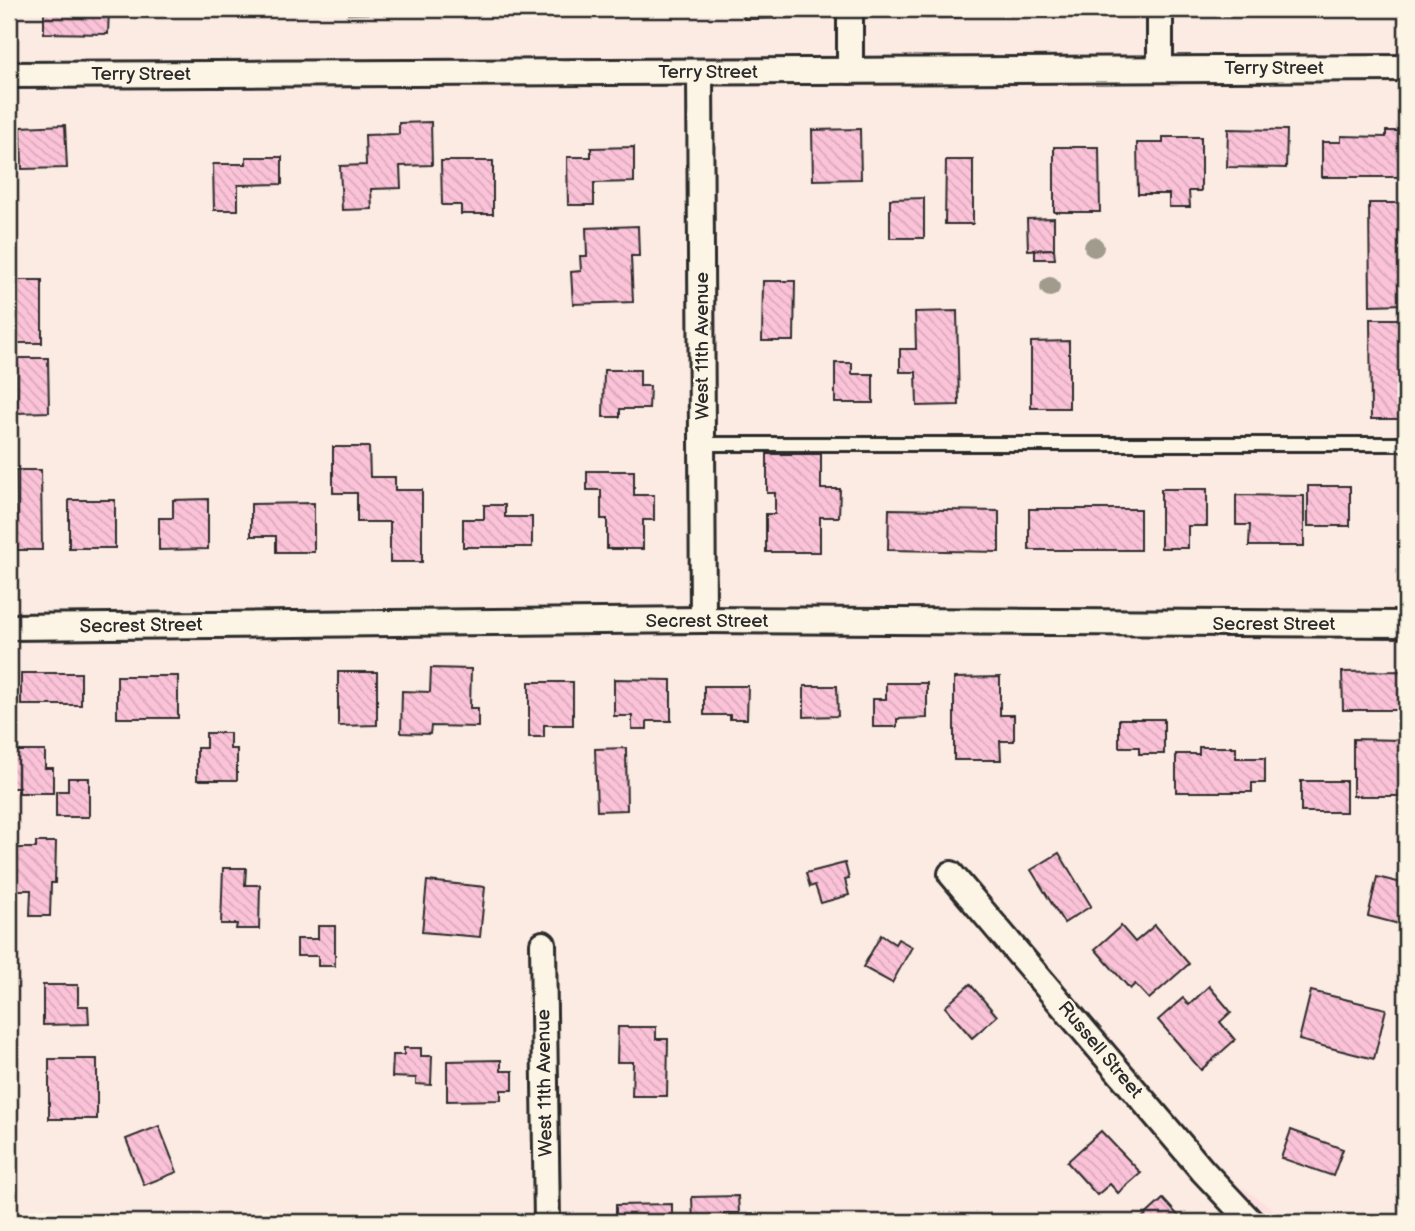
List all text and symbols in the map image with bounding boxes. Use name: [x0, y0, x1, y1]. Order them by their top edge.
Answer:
street label: Terry Street: [1224, 57, 1324, 80]
street label: Terry Street: [658, 61, 758, 84]
street label: Terry Street: [91, 63, 191, 86]
street label: West 11th Avenue: [691, 272, 714, 420]
street label: Secrest Street: [646, 610, 769, 633]
street label: Secrest Street: [79, 613, 203, 639]
street label: Secrest Street: [1213, 613, 1336, 636]
street label: Russell Street: [1053, 997, 1147, 1103]
street label: West 11th Avenue: [532, 1009, 558, 1157]

